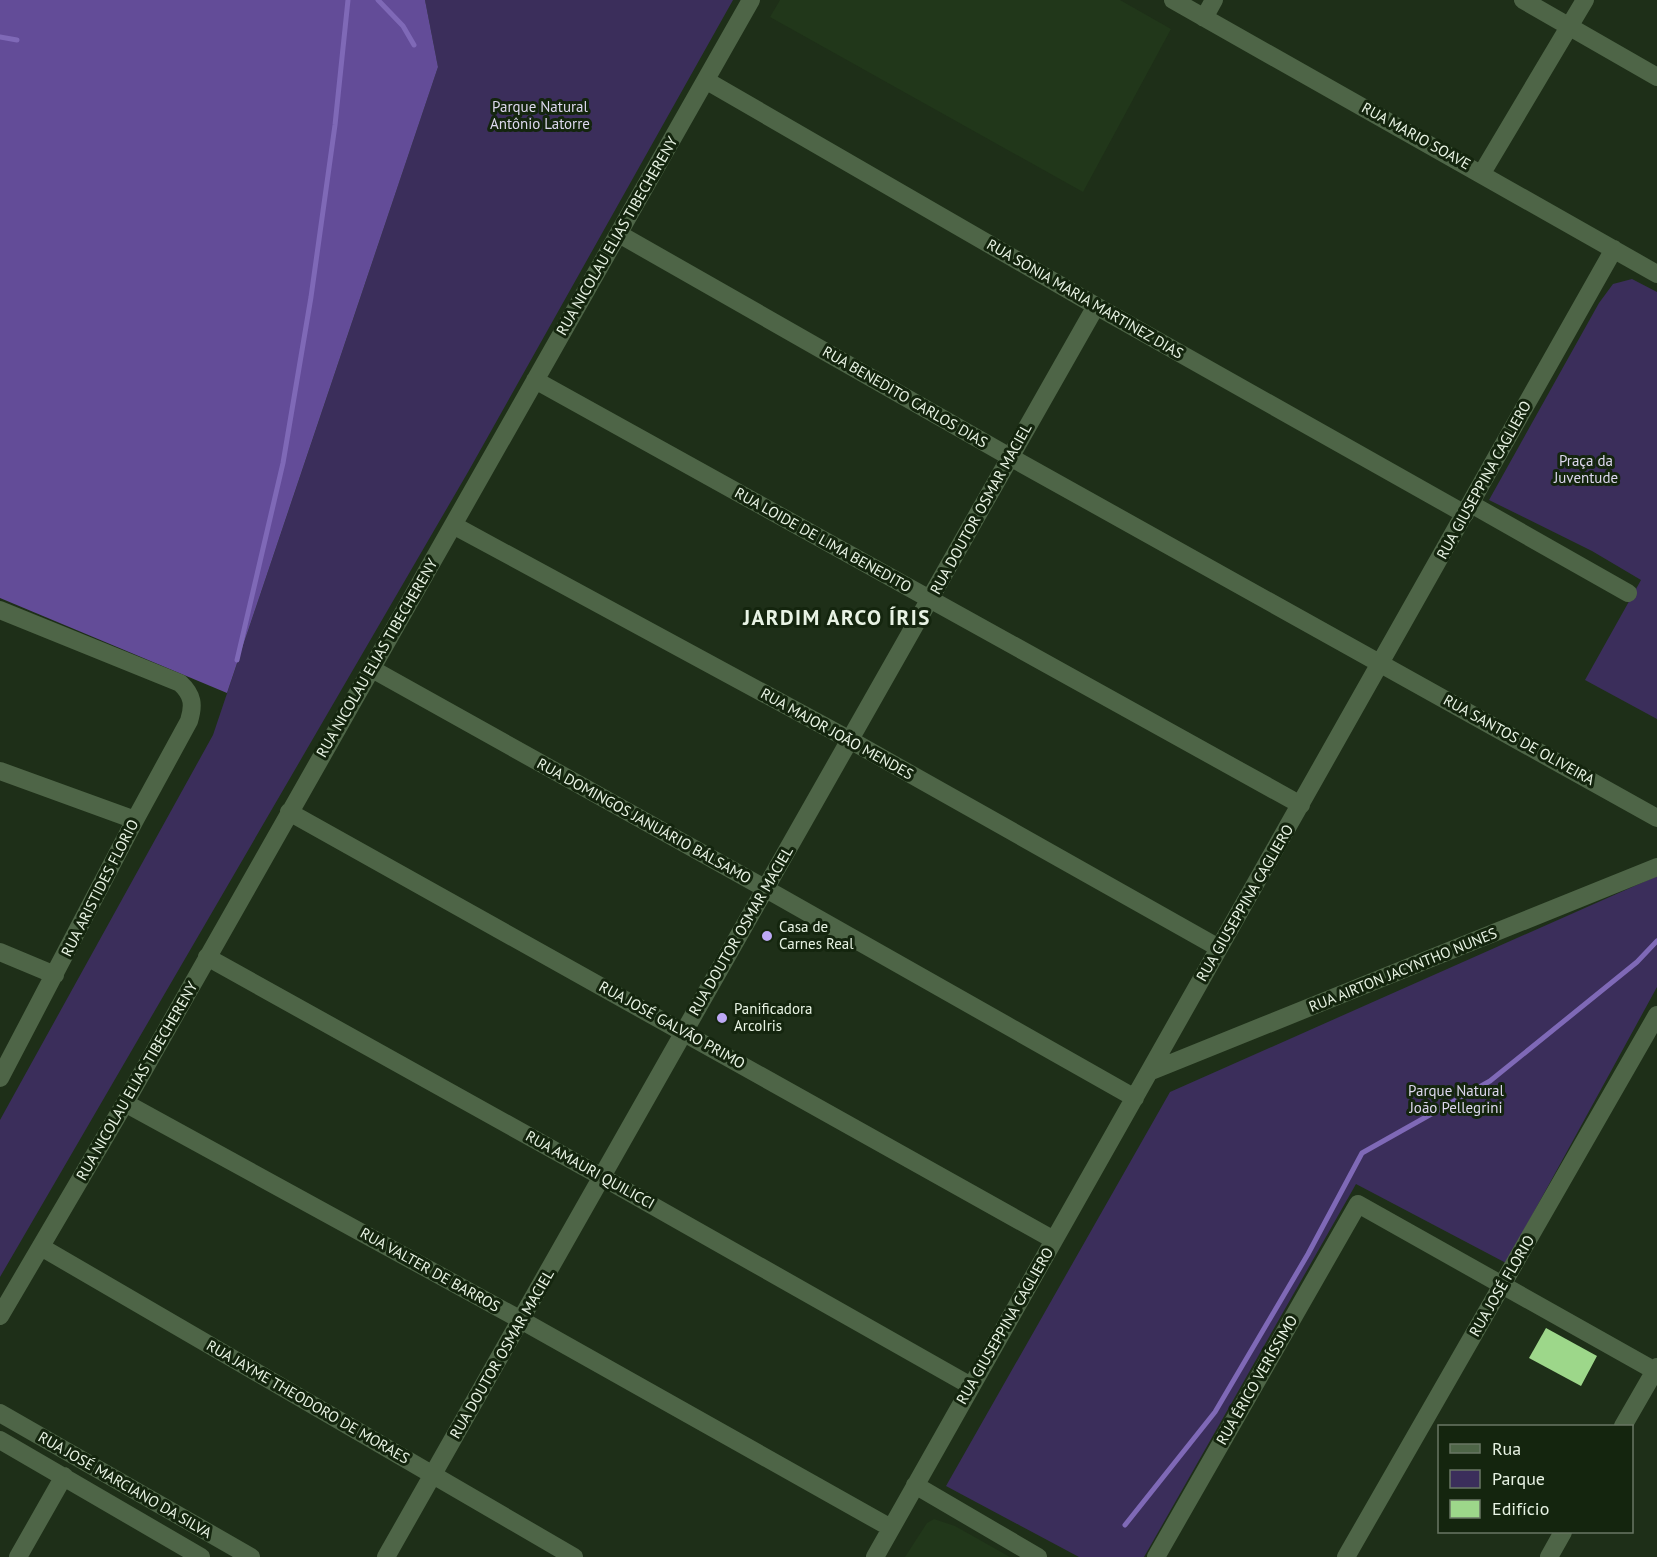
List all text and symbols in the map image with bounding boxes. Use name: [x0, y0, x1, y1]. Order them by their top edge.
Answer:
park label: Parque Natural Antônio Latorre: [490, 97, 590, 133]
street label: RUA MARIO SOAVE: [1358, 98, 1474, 173]
street label: RUA NICOLAU ELIAS TIBECHERENY: [552, 133, 682, 338]
street label: RUA SONIA MARIA MARTINEZ DIAS: [984, 234, 1187, 363]
street label: RUA BENEDITO CARLOS DIAS: [819, 341, 991, 452]
street label: RUA GIUSEPPINA CAGLIERO: [1432, 397, 1535, 562]
street label: RUA DOUTOR OSMAR MACIEL: [926, 420, 1036, 597]
park label: Praça da Juventude: [1553, 451, 1618, 487]
street label: RUA LOIDE DE LIMA BENEDITO: [732, 483, 915, 596]
street label: RUA NICOLAU ELIAS TIBECHERENY: [312, 555, 442, 760]
district label: JARDIM ARCO ÍRIS: [742, 604, 931, 631]
street label: RUA MAJOR JOÃO MENDES: [758, 684, 917, 784]
street label: RUA SANTOS DE OLIVEIRA: [1440, 690, 1598, 789]
street label: RUA DOMINGOS JANUÁRIO BÁLSAMO: [534, 754, 755, 888]
street label: RUA ARISTIDES FLORIO: [57, 816, 142, 959]
street label: RUA GIUSEPPINA CAGLIERO: [1192, 821, 1297, 985]
street label: RUA DOUTOR OSMAR MACIEL: [684, 843, 797, 1019]
place label: Casa de Carnes Real: [779, 917, 854, 953]
street label: RUA AIRTON JACYNTHO NUNES: [1306, 923, 1500, 1016]
marker: Casa de Carnes Real: [760, 929, 774, 943]
street label: RUA JOSÉ GALVÃO PRIMO: [596, 977, 749, 1073]
street label: RUA NICOLAU ELIAS TIBECHERENY: [72, 978, 202, 1183]
place label: Panificadora ArcoIris: [734, 999, 812, 1035]
marker: Panificadora ArcoIris: [715, 1011, 729, 1025]
park label: Parque Natural João Pellegrini: [1408, 1081, 1505, 1117]
street label: RUA AMAURI QUILICCI: [522, 1126, 658, 1213]
street label: RUA VALTER DE BARROS: [357, 1223, 504, 1316]
street label: RUA JOSÉ FLORIO: [1465, 1232, 1538, 1340]
street label: RUA GIUSEPPINA CAGLIERO: [952, 1244, 1057, 1408]
street label: RUA DOUTOR OSMAR MACIEL: [445, 1266, 558, 1442]
street label: RUA ÉRICO VERÍSSIMO: [1212, 1312, 1301, 1448]
street label: RUA JAYME THEODORO DE MORAES: [203, 1335, 413, 1468]
legend: [1438, 1425, 1633, 1533]
street label: RUA JOSÉ MARCIANO DA SILVA: [35, 1427, 216, 1542]
text: Rua: [1492, 1437, 1521, 1460]
text: Parque: [1492, 1467, 1545, 1490]
text: Edifício: [1492, 1497, 1549, 1520]

